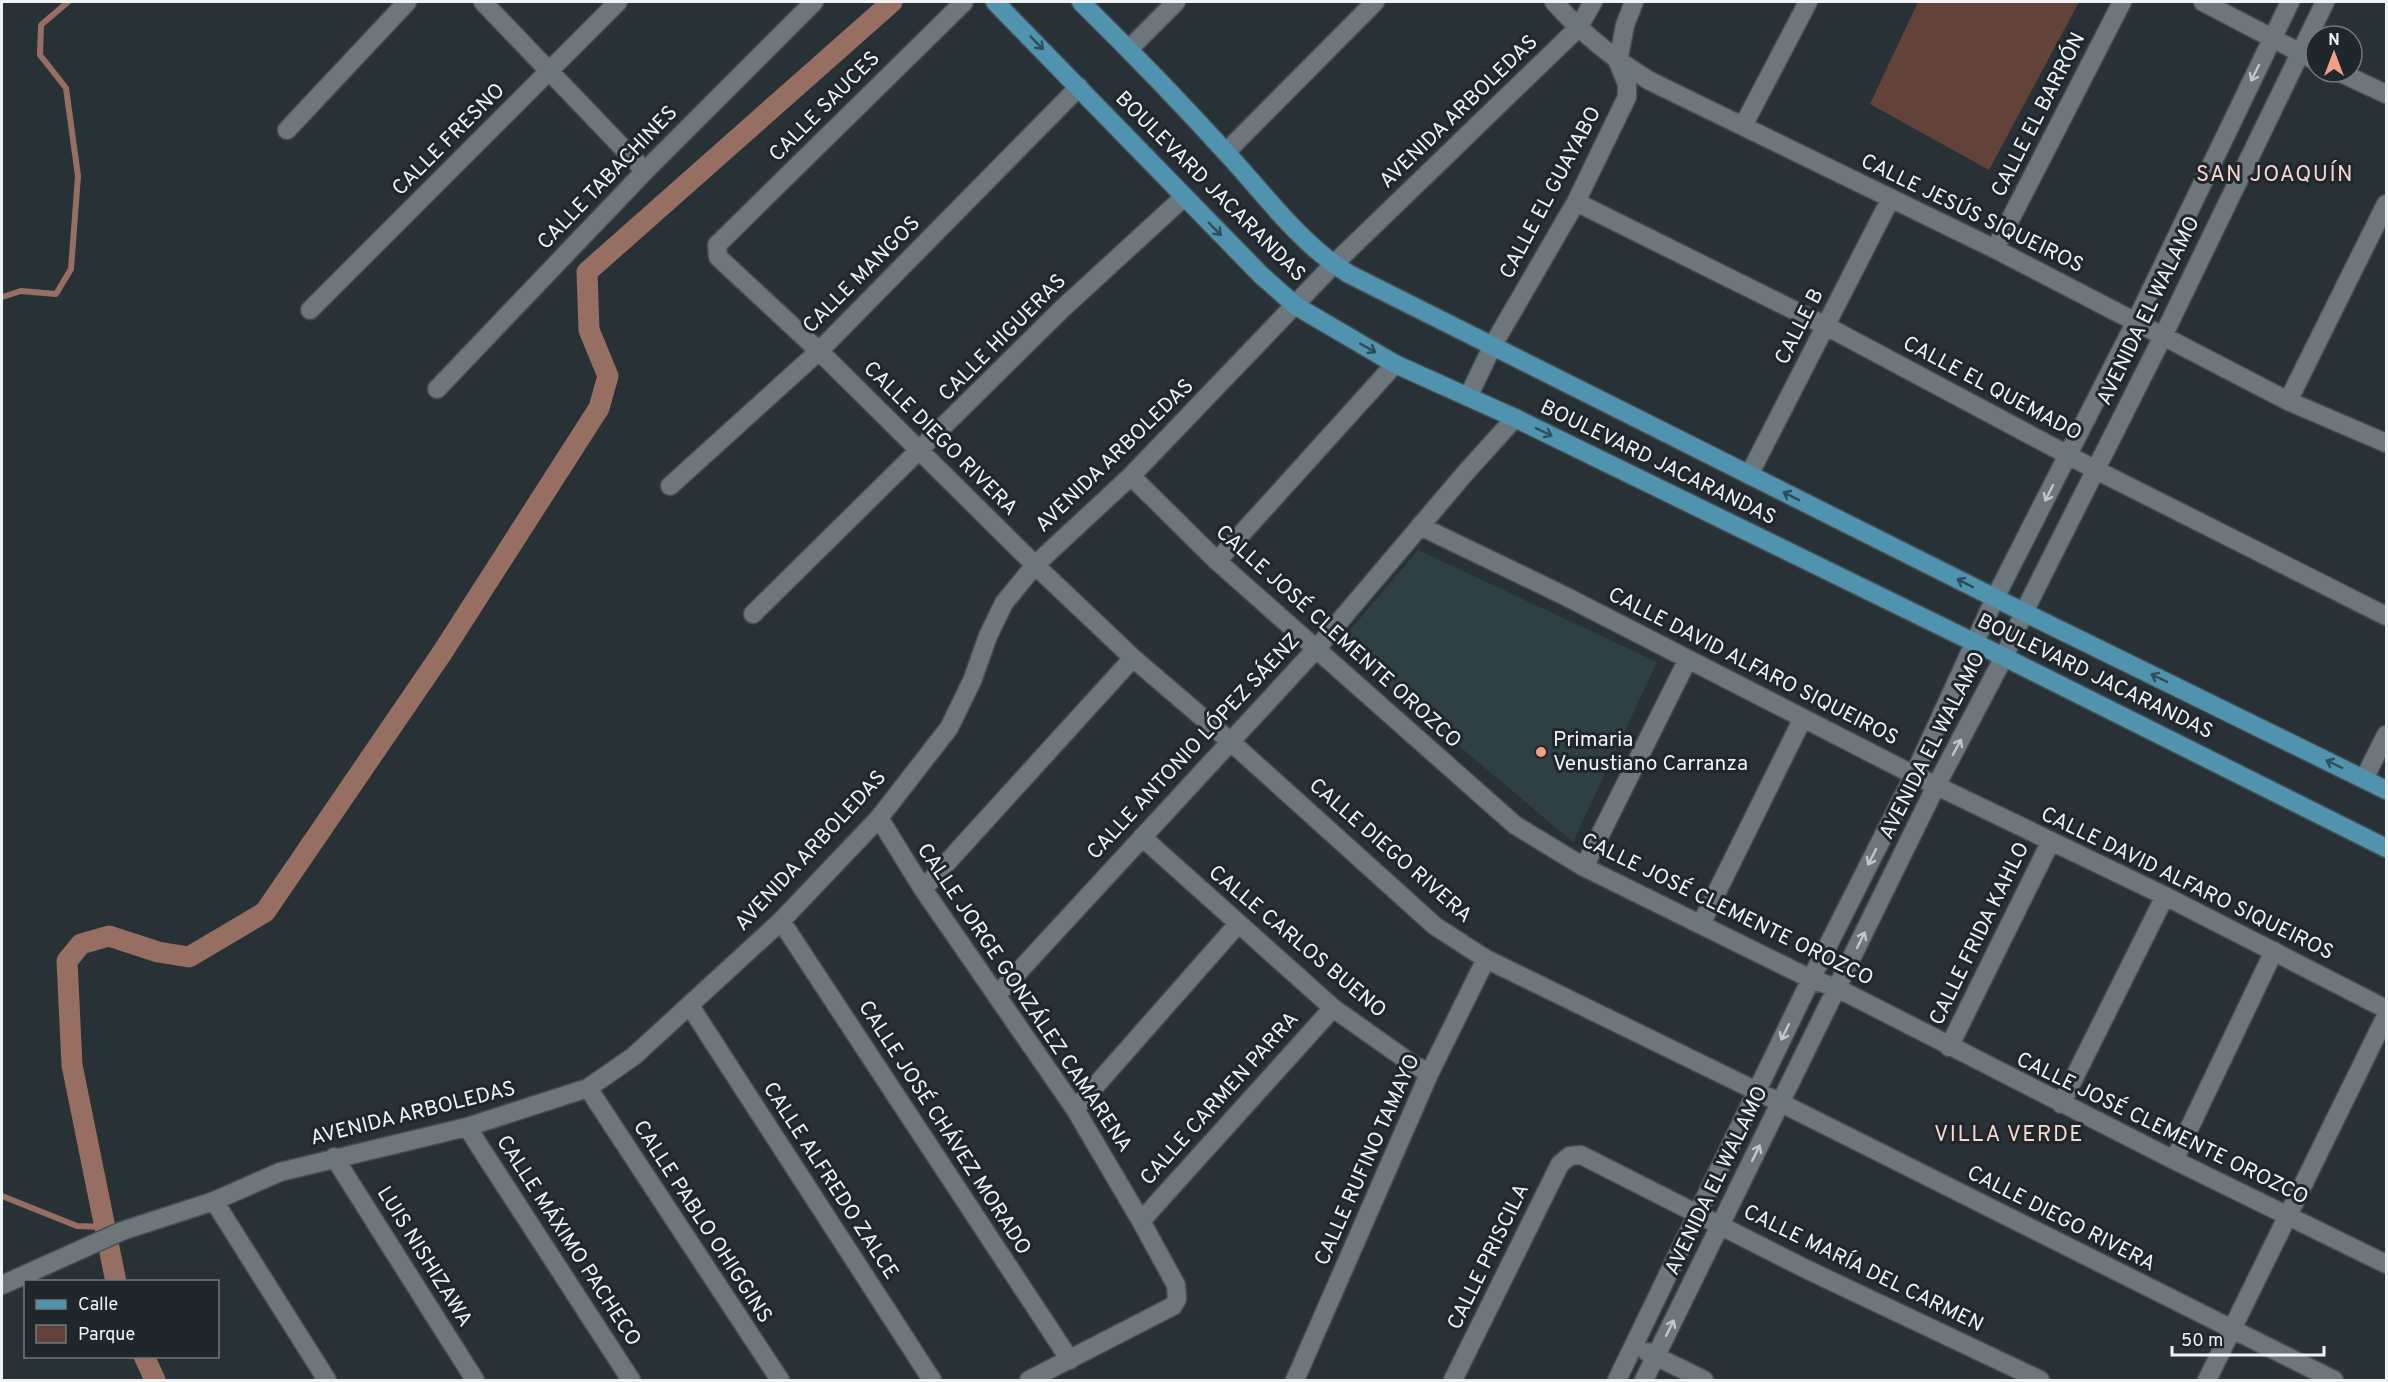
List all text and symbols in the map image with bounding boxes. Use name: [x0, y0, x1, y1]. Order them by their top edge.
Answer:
north arrow: [2304, 24, 2364, 84]
street label: CALLE EL BARRÓN: [1985, 28, 2092, 202]
street label: AVENIDA ARBOLEDAS: [1374, 29, 1544, 195]
text: N: [2328, 31, 2340, 51]
one-way arrow: [1029, 35, 1044, 50]
street label: CALLE SAUCES: [764, 46, 886, 168]
one-way arrow: [2249, 63, 2261, 81]
street label: CALLE FRESNO: [387, 78, 511, 202]
street label: BOULEVARD JACARANDAS: [1109, 86, 1311, 288]
street label: CALLE TABACHINES: [532, 100, 684, 256]
street label: CALLE EL GUAYABO: [1494, 102, 1608, 284]
street label: CALLE JESÚS SIQUEIROS: [1856, 147, 2088, 280]
district label: SAN JOAQUÍN: [2196, 160, 2354, 189]
street label: CALLE MANGOS: [797, 210, 927, 340]
street label: AVENIDA EL WALAMO: [2091, 212, 2207, 410]
one-way arrow: [1208, 221, 1223, 236]
street label: CALLE HIGUERAS: [933, 268, 1073, 408]
street label: CALLE B: [1769, 284, 1831, 370]
street label: CALLE EL QUEMADO: [1898, 330, 2086, 448]
one-way arrow: [1359, 343, 1376, 355]
street label: CALLE DIEGO RIVERA: [857, 356, 1023, 522]
street label: AVENIDA ARBOLEDAS: [1030, 373, 1200, 539]
street label: BOULEVARD JACARANDAS: [1536, 394, 1780, 532]
one-way arrow: [1534, 427, 1552, 438]
one-way arrow: [2043, 483, 2054, 501]
one-way arrow: [1782, 490, 1800, 501]
street label: CALLE JOSÉ CLEMENTE OROZCO: [1209, 519, 1467, 755]
one-way arrow: [1957, 577, 1974, 589]
street label: CALLE DAVID ALFARO SIQUEIROS: [1603, 582, 1903, 752]
street label: BOULEVARD JACARANDAS: [1973, 608, 2217, 746]
street label: CALLE ANTONIO LÓPEZ SÁENZ: [1081, 627, 1306, 866]
street label: AVENIDA EL WALAMO: [1874, 647, 1992, 845]
one-way arrow: [2150, 672, 2168, 684]
place label: Primaria Venustiano Carranza: [1553, 727, 1748, 778]
one-way arrow: [1951, 739, 1963, 756]
marker: Primaria Venustiano Carranza: [1534, 745, 1548, 759]
one-way arrow: [2325, 758, 2343, 770]
street label: AVENIDA ARBOLEDAS: [729, 765, 893, 937]
street label: CALLE DIEGO RIVERA: [1303, 773, 1477, 929]
street label: CALLE DAVID ALFARO SIQUEIROS: [2036, 801, 2338, 967]
street label: CALLE JOSÉ CLEMENTE OROZCO: [1576, 826, 1878, 993]
street label: CALLE JORGE GONZÁLEZ CAMARENA: [910, 838, 1139, 1158]
street label: CALLE FRIDA KAHLO: [1924, 838, 2036, 1030]
one-way arrow: [1866, 848, 1878, 866]
street label: CALLE CARLOS BUENO: [1202, 860, 1392, 1024]
one-way arrow: [1855, 932, 1867, 950]
street label: CALLE JOSÉ CHÁVEZ MORADO: [851, 995, 1037, 1260]
street label: CALLE CARMEN PARRA: [1135, 1007, 1305, 1191]
one-way arrow: [1779, 1022, 1791, 1040]
street label: CALLE JOSÉ CLEMENTE OROZCO: [2011, 1045, 2313, 1212]
street label: CALLE RUFINO TAMAYO: [1309, 1050, 1427, 1270]
street label: AVENIDA ARBOLEDAS: [308, 1075, 518, 1153]
street label: CALLE ALFREDO ZALCE: [756, 1077, 904, 1285]
street label: AVENIDA EL WALAMO: [1659, 1082, 1775, 1280]
street label: CALLE PABLO OHIGGINS: [626, 1115, 778, 1329]
district label: VILLA VERDE: [1934, 1122, 2084, 1149]
street label: CALLE MÁXIMO PACHECO: [490, 1130, 647, 1352]
one-way arrow: [1751, 1145, 1763, 1163]
street label: CALLE DIEGO RIVERA: [1962, 1160, 2160, 1278]
street label: CALLE PRISCILA: [1442, 1179, 1536, 1335]
street label: LUIS NISHIZAWA: [370, 1182, 478, 1332]
street label: CALLE MARÍA DEL CARMEN: [1738, 1198, 1988, 1339]
legend: [24, 1280, 219, 1358]
text: Calle: [78, 1294, 118, 1317]
scale bar: [2172, 1319, 2324, 1357]
one-way arrow: [1664, 1320, 1676, 1337]
text: Parque: [78, 1324, 135, 1347]
text: 50 m: [2181, 1330, 2223, 1353]

